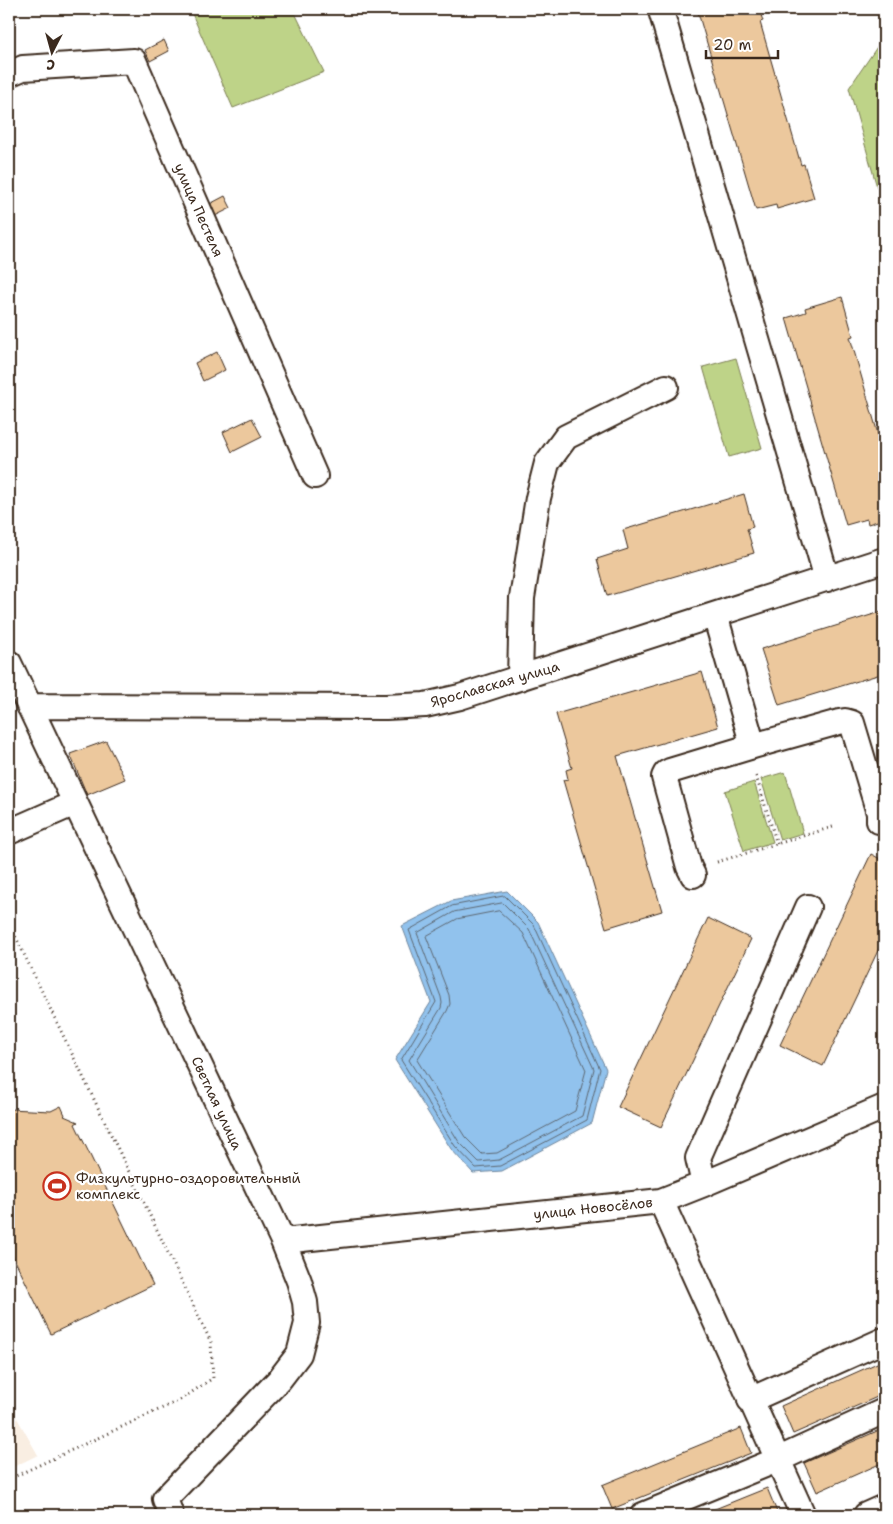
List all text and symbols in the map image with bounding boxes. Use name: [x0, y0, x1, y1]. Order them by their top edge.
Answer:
north arrow: [28, 28, 78, 78]
scale bar: [706, 28, 778, 60]
text: 20 m: [713, 35, 752, 55]
text: С: [45, 56, 56, 74]
street label: улица Пестеля: [170, 160, 228, 260]
street label: Ярославская улица: [428, 657, 562, 711]
street label: Светлая улица: [188, 1053, 247, 1153]
place label: Физкультурно-оздоровительный комплекс: [76, 1169, 301, 1203]
sports icon: Физкультурно-оздоровительный комплекс: [42, 1171, 72, 1201]
street label: улица Новосёлов: [533, 1193, 653, 1223]

